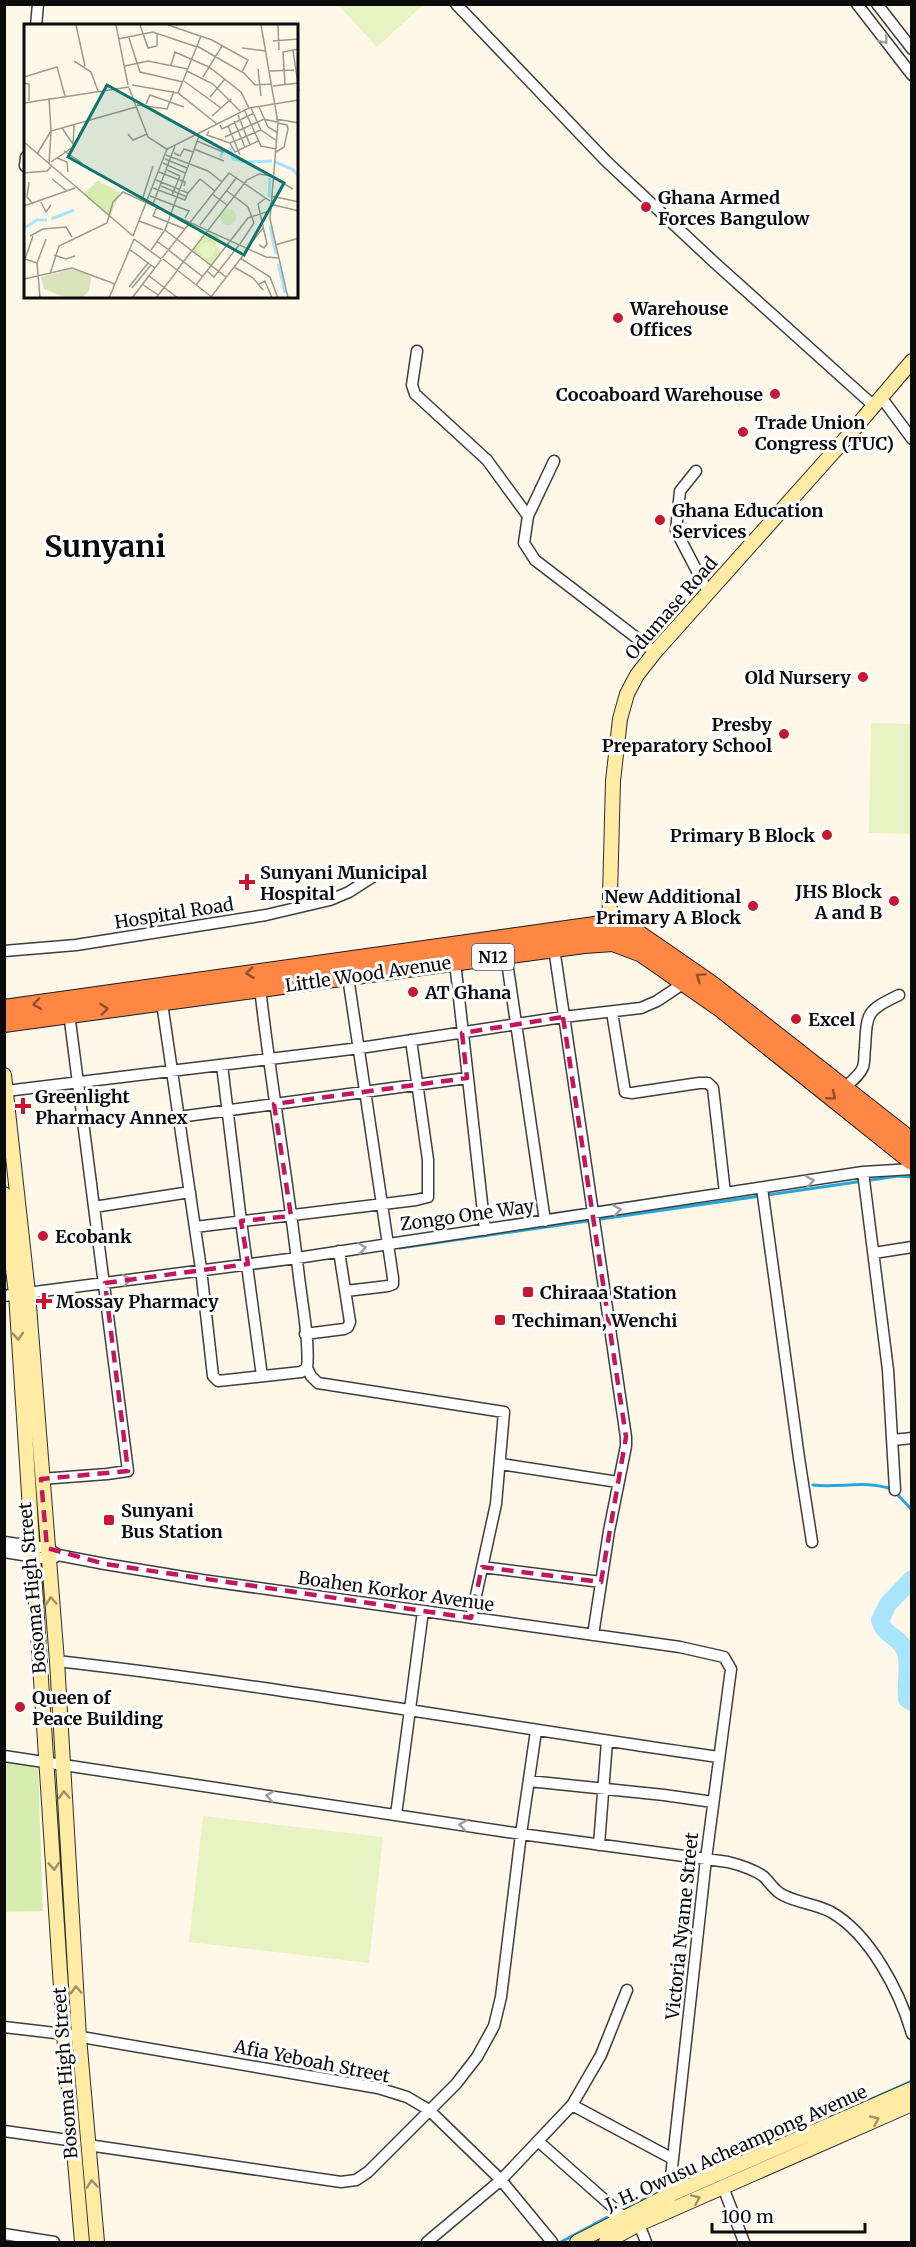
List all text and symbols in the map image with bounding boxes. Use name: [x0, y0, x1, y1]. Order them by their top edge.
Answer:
inset map: [24, 24, 298, 298]
one-way arrow: [877, 33, 888, 44]
place label: Ghana Armed Forces Bangulow: [658, 186, 810, 230]
marker: Ghana Armed Forces Bangulow: [639, 200, 653, 214]
place label: Warehouse Offices: [629, 297, 729, 341]
marker: Warehouse Offices: [611, 311, 625, 325]
place label: Cocoaboard Warehouse: [556, 383, 763, 406]
marker: Cocoaboard Warehouse: [768, 387, 782, 401]
place label: Trade Union Congress (TUC): [755, 411, 894, 455]
marker: Trade Union Congress (TUC): [736, 425, 750, 439]
place label: Ghana Education Services: [672, 499, 823, 543]
marker: Ghana Education Services: [653, 513, 667, 527]
district label: Sunyani: [44, 527, 166, 565]
street label: Odumase Road: [620, 552, 722, 664]
place label: Old Nursery: [745, 666, 851, 689]
marker: Old Nursery: [856, 670, 870, 684]
place label: Presby Preparatory School: [602, 713, 772, 757]
marker: Presby Preparatory School: [777, 727, 791, 741]
place label: Primary B Block: [670, 824, 815, 847]
marker: Primary B Block: [820, 828, 834, 842]
place label: Sunyani Municipal Hospital: [260, 861, 427, 905]
marker: Sunyani Municipal Hospital: [238, 873, 256, 891]
place label: JHS Block A and B: [794, 880, 882, 924]
place label: New Additional Primary A Block: [596, 885, 741, 929]
street label: Hospital Road: [113, 892, 235, 934]
marker: JHS Block A and B: [887, 894, 901, 908]
marker: New Additional Primary A Block: [746, 899, 760, 913]
road number: N12: [472, 944, 514, 970]
street label: Little Wood Avenue: [284, 951, 452, 997]
one-way arrow: [246, 967, 255, 979]
one-way arrow: [695, 973, 706, 984]
place label: AT Ghana: [424, 981, 511, 1004]
marker: AT Ghana: [406, 985, 420, 999]
one-way arrow: [32, 998, 41, 1010]
one-way arrow: [99, 1003, 109, 1016]
place label: Excel: [808, 1008, 855, 1031]
marker: Excel: [789, 1012, 803, 1026]
place label: Greenlight Pharmacy Annex: [35, 1085, 188, 1129]
one-way arrow: [825, 1089, 836, 1100]
marker: Greenlight Pharmacy Annex: [16, 1099, 30, 1113]
one-way arrow: [805, 1175, 815, 1187]
street label: Zongo One Way: [398, 1194, 536, 1236]
one-way arrow: [613, 1204, 622, 1216]
place label: Ecobank: [55, 1225, 132, 1248]
marker: Ecobank: [36, 1229, 50, 1243]
one-way arrow: [357, 1242, 367, 1254]
one-way arrow: [123, 1274, 132, 1286]
place label: Chiraaa Station: [540, 1281, 677, 1304]
marker: Chiraaa Station: [521, 1285, 535, 1299]
place label: Mossay Pharmacy: [56, 1290, 219, 1313]
marker: Mossay Pharmacy: [37, 1294, 51, 1308]
place label: Techiman, Wenchi: [512, 1309, 677, 1332]
marker: Techiman, Wenchi: [493, 1313, 507, 1327]
one-way arrow: [12, 1331, 25, 1340]
place label: Sunyani Bus Station: [121, 1499, 223, 1543]
street label: Bosoma High Street: [13, 1501, 51, 1675]
marker: Sunyani Bus Station: [102, 1513, 116, 1527]
street label: Boahen Korkor Avenue: [296, 1566, 496, 1616]
one-way arrow: [45, 1596, 58, 1605]
place label: Queen of Peace Building: [32, 1686, 163, 1730]
marker: Queen of Peace Building: [13, 1700, 27, 1714]
one-way arrow: [58, 1791, 71, 1800]
one-way arrow: [266, 1791, 275, 1803]
one-way arrow: [459, 1820, 468, 1832]
street label: Victoria Nyame Street: [661, 1831, 703, 2022]
one-way arrow: [47, 1861, 60, 1870]
one-way arrow: [69, 1985, 82, 1994]
street label: Bosoma High Street: [48, 1986, 82, 2160]
street label: Afia Yeboah Street: [231, 2034, 392, 2087]
street label: J. H. Owusu Acheampong Avenue: [601, 2080, 870, 2217]
one-way arrow: [869, 2116, 880, 2128]
one-way arrow: [85, 2180, 98, 2189]
one-way arrow: [690, 2194, 701, 2206]
scale bar: [712, 2196, 865, 2234]
text: 100 m: [721, 2205, 774, 2228]

